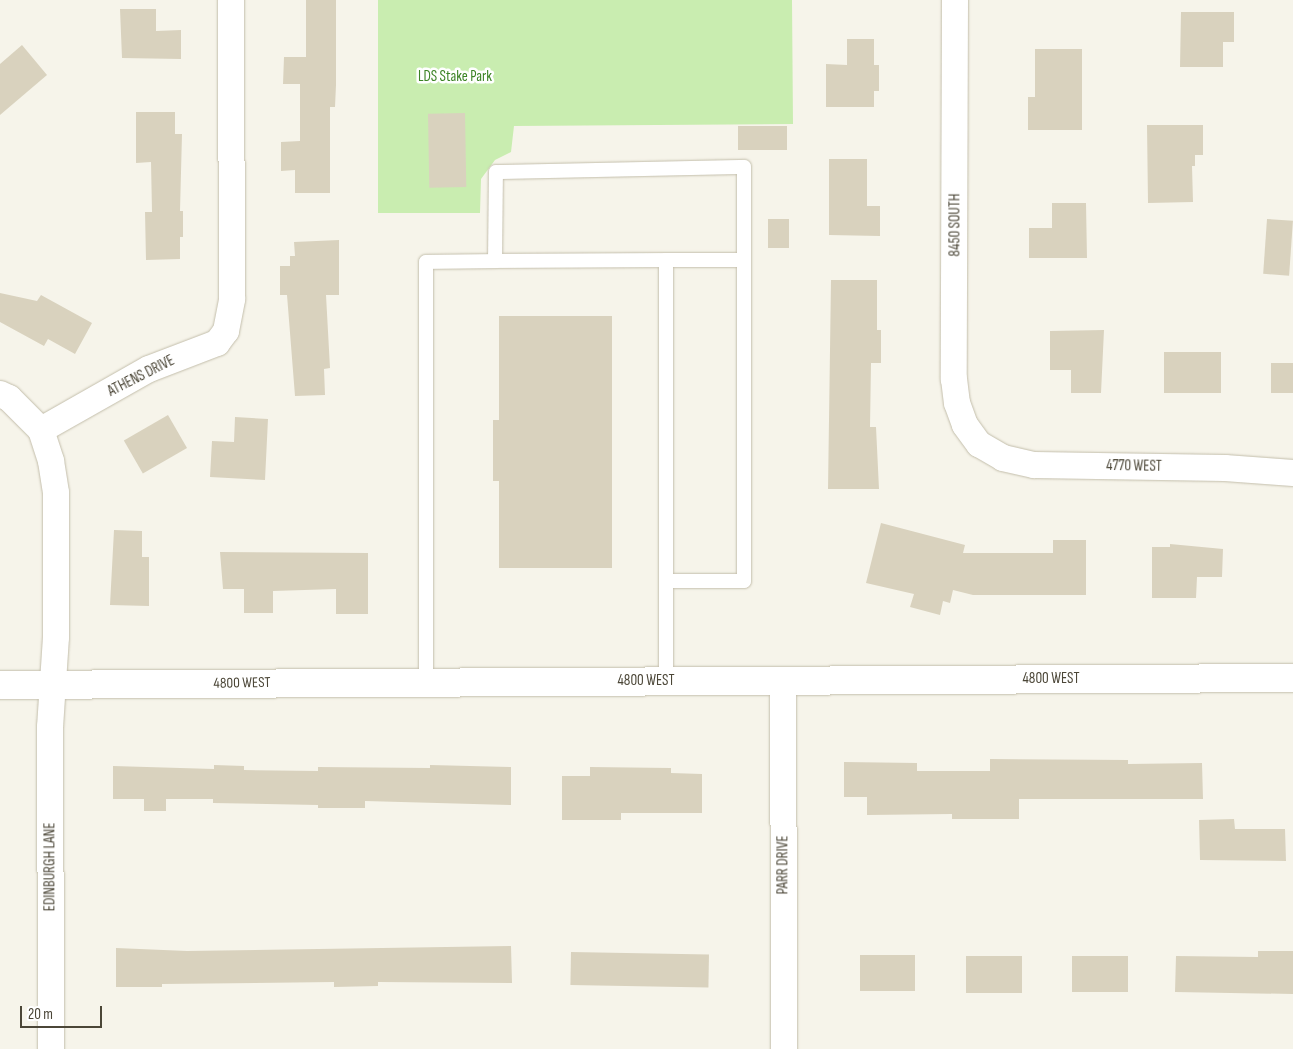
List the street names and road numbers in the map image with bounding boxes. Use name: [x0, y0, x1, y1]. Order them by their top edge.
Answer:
street label: 8450 SOUTH: [946, 193, 964, 257]
street label: ATHENS DRIVE: [105, 352, 177, 400]
street label: 4770 WEST: [1106, 457, 1162, 475]
street label: 4800 WEST: [1023, 670, 1079, 688]
street label: 4800 WEST: [618, 672, 674, 690]
street label: 4800 WEST: [213, 674, 271, 692]
street label: EDINBURGH LANE: [41, 823, 59, 911]
street label: PARR DRIVE: [774, 836, 792, 894]

